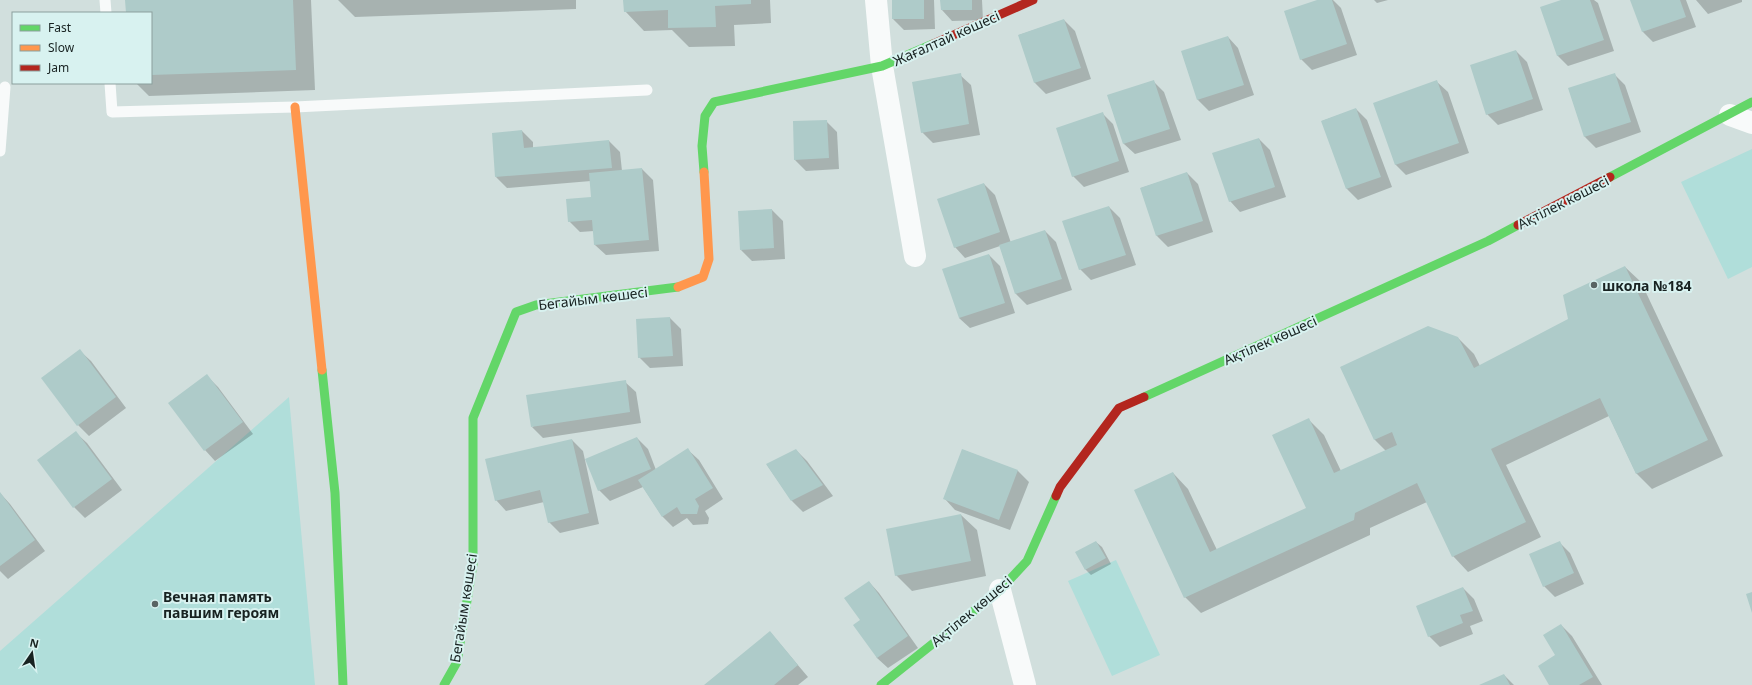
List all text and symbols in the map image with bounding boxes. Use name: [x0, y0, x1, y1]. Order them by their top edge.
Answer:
street label: Жағалтай көшесі: [890, 6, 1002, 70]
legend: [12, 12, 152, 84]
text: Fast: [48, 19, 72, 36]
text: Slow: [48, 39, 75, 56]
text: Jam: [47, 59, 69, 76]
street label: Ақтілек көшесі: [1514, 171, 1612, 233]
place label: школа №184: [1602, 276, 1692, 295]
marker: школа №184: [1589, 280, 1599, 290]
street label: Бегайым көшесі: [537, 282, 649, 314]
street label: Ақтілек көшесі: [1220, 311, 1320, 369]
street label: Бегайым көшесі: [445, 552, 481, 664]
street label: Ақтілек көшесі: [927, 572, 1015, 650]
place label: Вечная память павшим героям: [163, 587, 279, 622]
marker: Вечная память павшим героям: [150, 599, 160, 609]
north arrow: [12, 633, 52, 673]
text: N: [28, 634, 40, 651]

